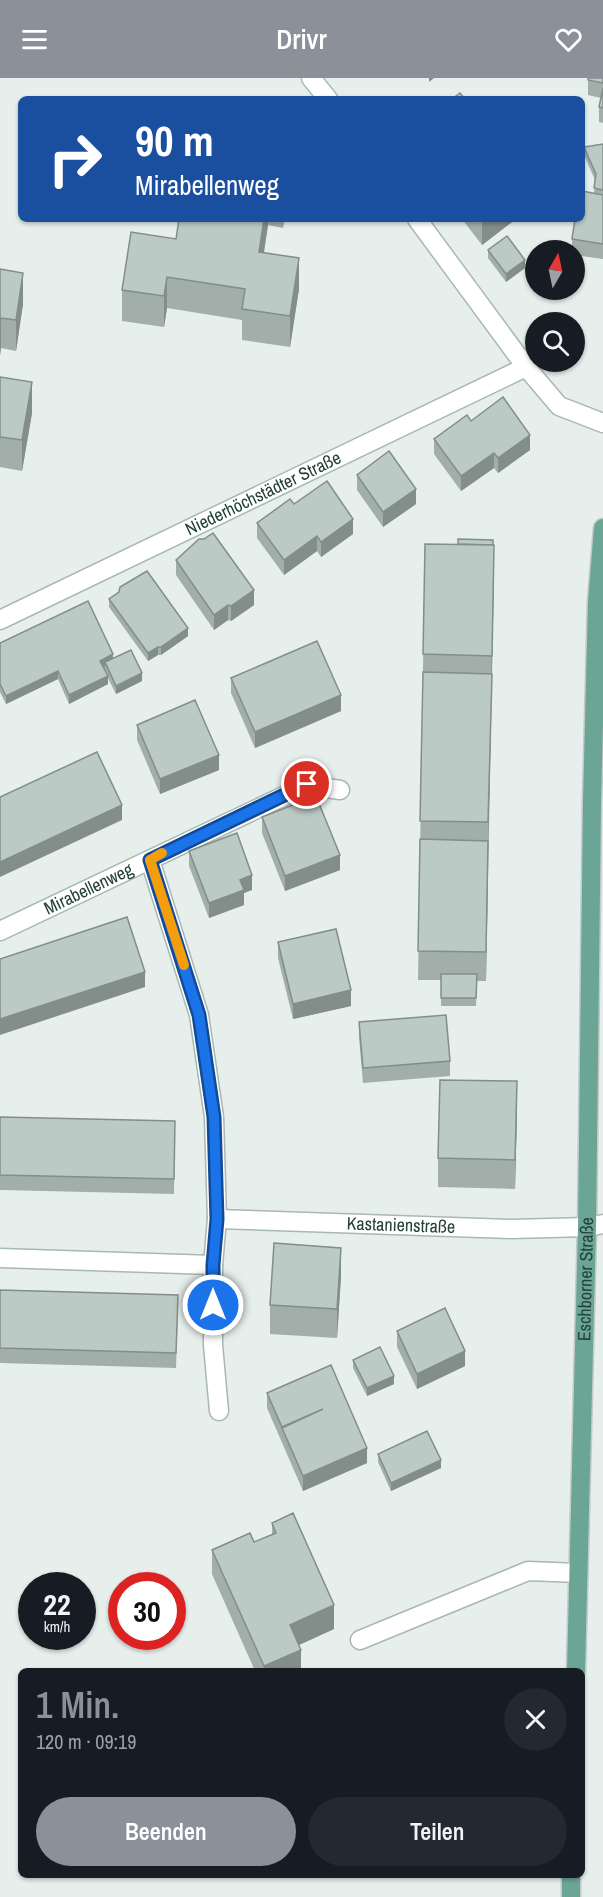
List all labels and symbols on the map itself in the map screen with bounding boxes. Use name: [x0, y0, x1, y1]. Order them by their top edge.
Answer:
north arrow: [525, 240, 585, 300]
street label: Niederhöchstädter Straße: [181, 445, 345, 541]
pin: [281, 758, 332, 809]
street label: Mirabellenweg: [40, 856, 138, 920]
street label: Kastanienstraße: [346, 1210, 456, 1239]
street label: Eschborner Straße: [571, 1217, 599, 1341]
position arrow: [181, 1273, 245, 1337]
speed limit sign: 30: [108, 1572, 186, 1650]

